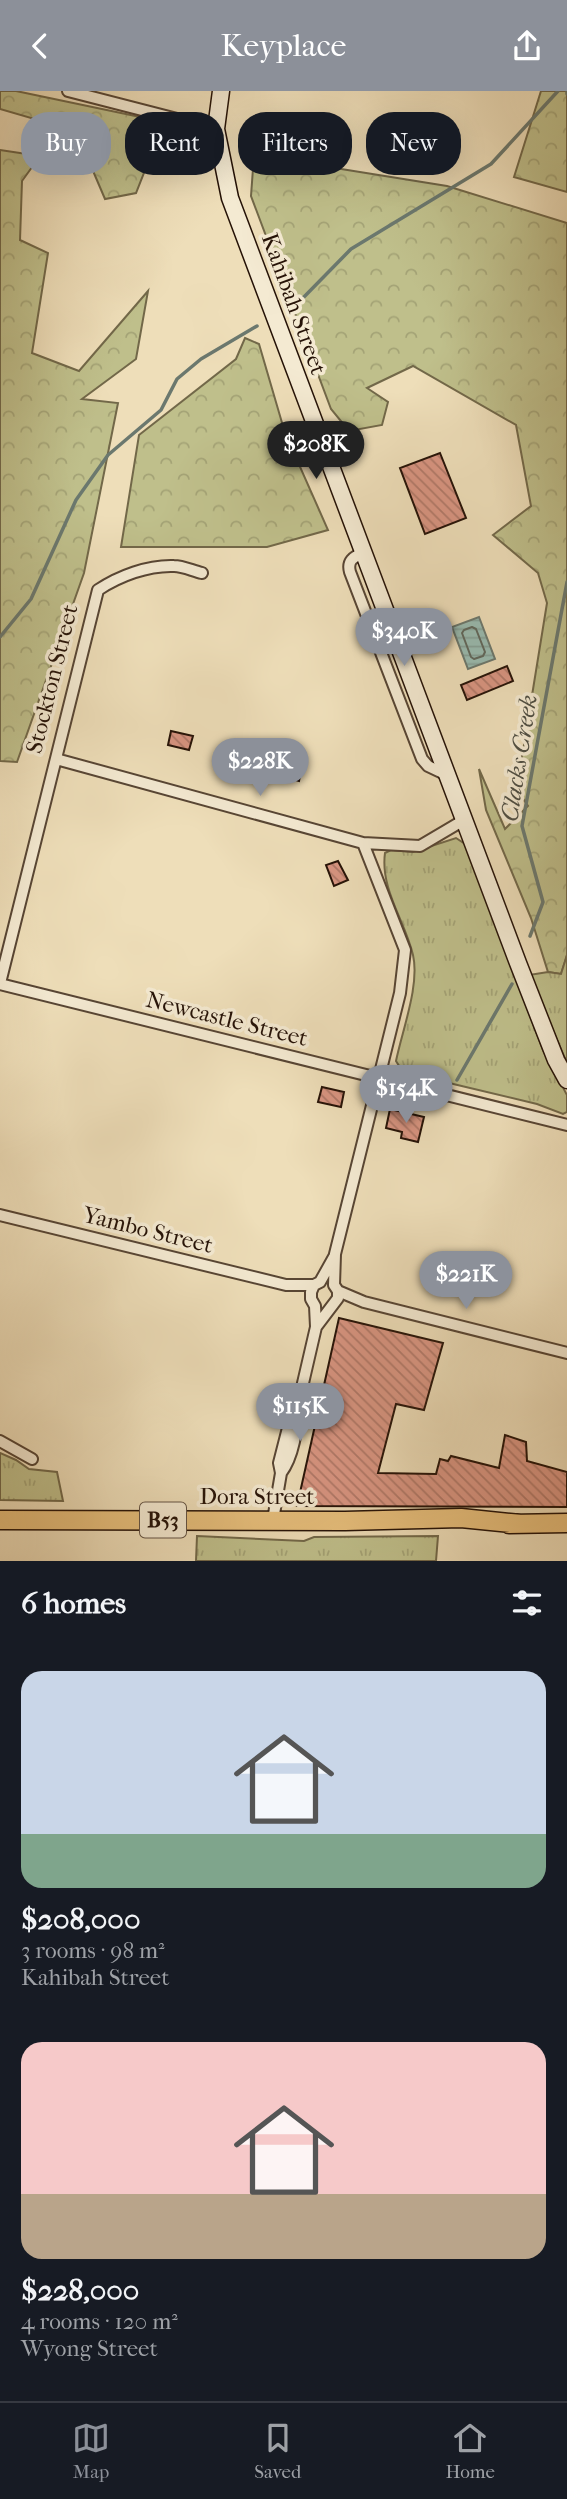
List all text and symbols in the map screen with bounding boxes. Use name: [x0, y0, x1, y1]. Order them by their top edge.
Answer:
icon: back: [21, 27, 59, 65]
text: Keyplace: [221, 27, 346, 64]
icon: share: [508, 27, 546, 65]
chip: Buy: [21, 112, 111, 175]
chip: Rent: [125, 112, 224, 175]
chip: Filters: [238, 112, 352, 175]
chip: New: [366, 112, 461, 175]
street label: Kahibah Street: [256, 230, 332, 378]
pin: $208K: [267, 421, 365, 481]
text: $208K: [283, 430, 349, 457]
street label: Stockton Street: [20, 602, 84, 756]
pin: $340K: [355, 609, 453, 668]
text: $340K: [371, 617, 437, 644]
water label: Clacks Creek: [495, 693, 543, 823]
pin: $228K: [211, 739, 309, 798]
text: $228K: [228, 747, 292, 774]
street label: Newcastle Street: [143, 986, 311, 1052]
pin: $154K: [357, 1065, 455, 1125]
text: $154K: [375, 1074, 437, 1101]
street label: Yambo Street: [79, 1201, 216, 1259]
pin: $221K: [417, 1251, 515, 1311]
text: $221K: [435, 1260, 497, 1287]
pin: $115K: [251, 1383, 349, 1443]
text: $115K: [272, 1392, 328, 1419]
street label: Dora Street: [199, 1483, 315, 1510]
road number: B53: [140, 1503, 186, 1537]
icon: filters: [508, 1584, 546, 1622]
text: 6 homes: [21, 1586, 126, 1621]
icon: home: [221, 1716, 347, 1842]
text: $208,000: [21, 1902, 140, 1937]
text: 3 rooms · 98 m²: [21, 1937, 165, 1964]
text: Kahibah Street: [21, 1964, 169, 1991]
icon: home: [221, 2087, 347, 2213]
text: $228,000: [21, 2273, 139, 2308]
text: 4 rooms · 120 m²: [21, 2308, 178, 2335]
text: Wyong Street: [21, 2335, 158, 2362]
tab: Map: [72, 2419, 110, 2483]
tab: Saved: [254, 2419, 301, 2483]
tab: Home: [445, 2419, 495, 2483]

